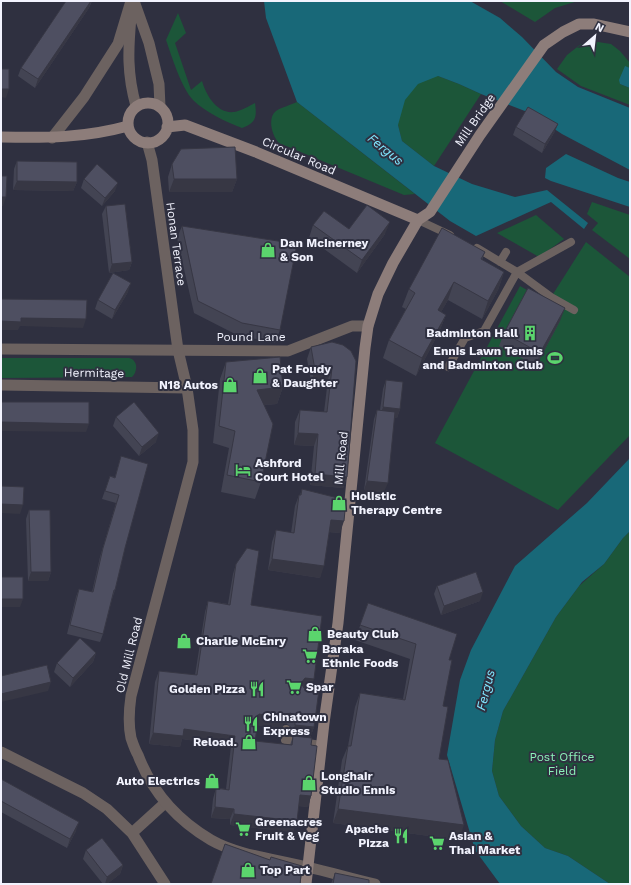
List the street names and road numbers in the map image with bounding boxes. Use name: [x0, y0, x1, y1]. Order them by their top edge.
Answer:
street label: Mill Bridge: [452, 91, 498, 149]
street label: Circular Road: [260, 134, 338, 178]
street label: Honan Terrace: [163, 201, 189, 287]
street label: Pound Lane: [216, 330, 286, 344]
street label: Hermitage: [64, 365, 124, 381]
street label: Mill Road: [331, 431, 351, 485]
street label: Old Mill Road: [113, 615, 145, 695]

